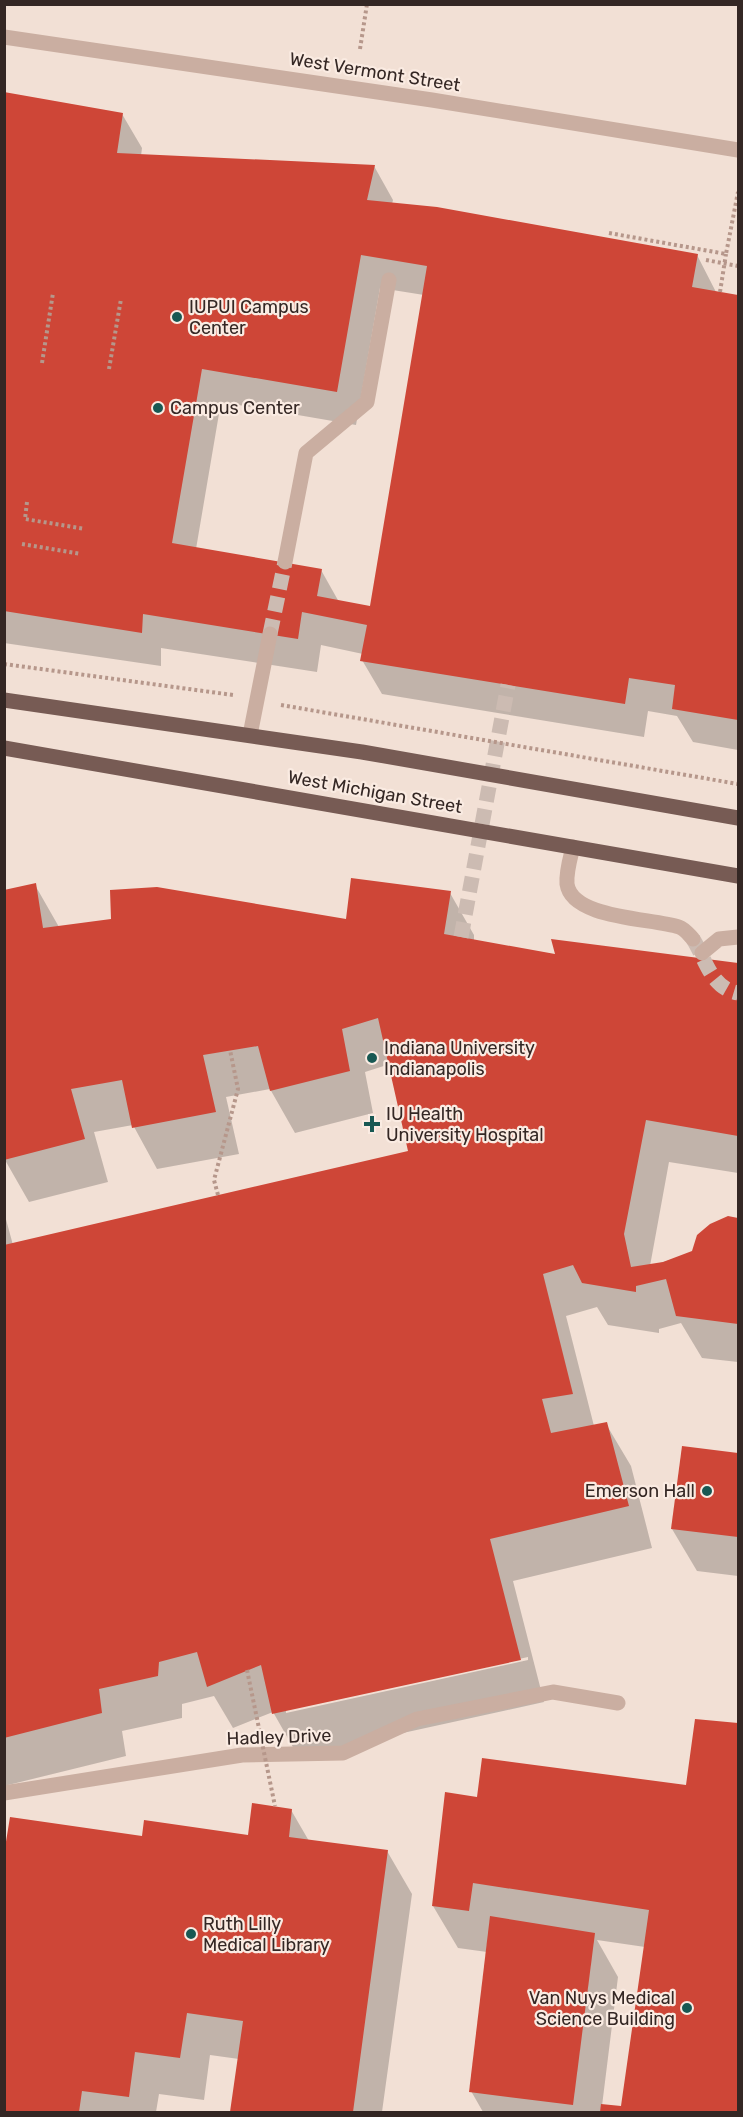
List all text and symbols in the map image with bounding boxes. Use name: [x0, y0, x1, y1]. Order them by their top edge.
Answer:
street label: West Vermont Street: [288, 48, 462, 96]
place label: IUPUI Campus Center: [189, 296, 309, 339]
marker: IUPUI Campus Center: [170, 310, 184, 324]
place label: Campus Center: [170, 397, 300, 419]
marker: Campus Center: [151, 401, 165, 415]
street label: West Michigan Street: [286, 766, 464, 818]
place label: Indiana University Indianapolis: [384, 1037, 535, 1080]
marker: Indiana University Indianapolis: [365, 1051, 379, 1065]
place label: IU Health University Hospital: [386, 1103, 544, 1146]
marker: IU Health University Hospital: [363, 1115, 381, 1133]
place label: Emerson Hall: [585, 1480, 695, 1502]
marker: Emerson Hall: [700, 1484, 714, 1498]
street label: Hadley Drive: [226, 1724, 332, 1750]
place label: Ruth Lilly Medical Library: [203, 1913, 330, 1956]
marker: Ruth Lilly Medical Library: [184, 1927, 198, 1941]
place label: Van Nuys Medical Science Building: [529, 1987, 675, 2030]
marker: Van Nuys Medical Science Building: [680, 2001, 694, 2015]

